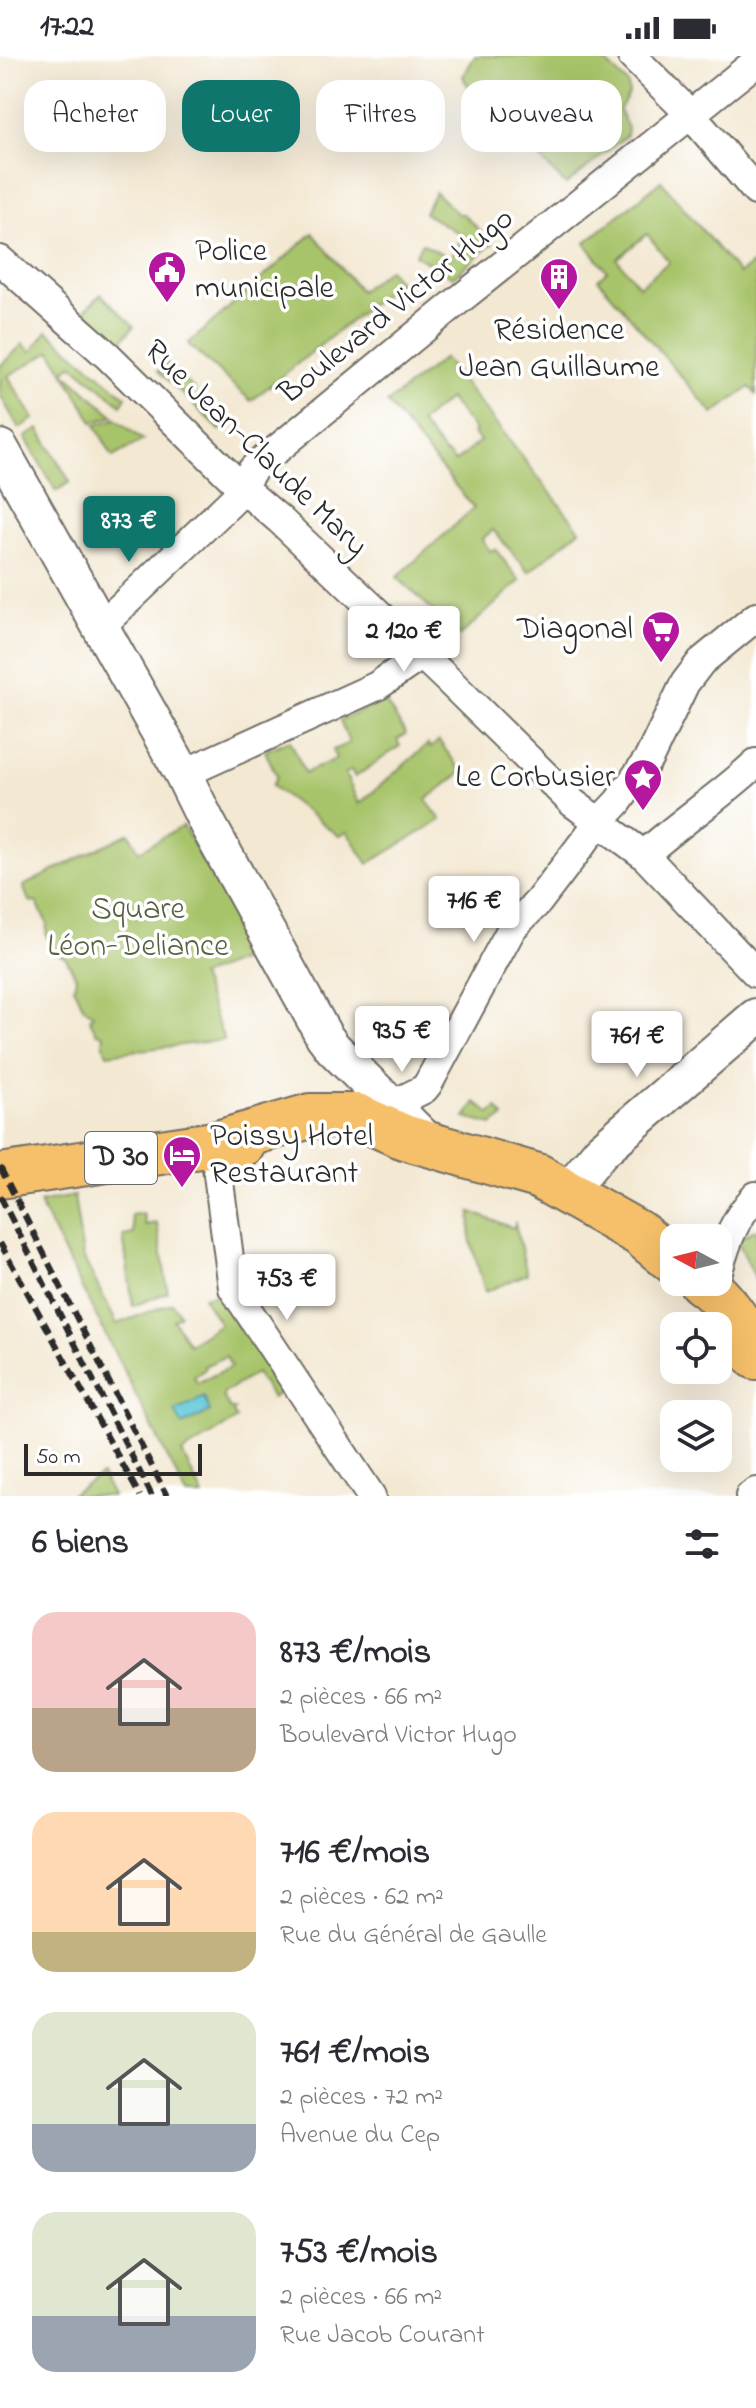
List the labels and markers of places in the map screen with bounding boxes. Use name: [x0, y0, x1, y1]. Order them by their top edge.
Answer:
place label: Police municipale: [195, 229, 335, 313]
public building icon: Police municipale: [146, 249, 188, 304]
building icon: Résidence Jean Guillaume: [538, 256, 580, 311]
place label: Résidence Jean Guillaume: [459, 308, 660, 392]
pin: 873 €: [73, 496, 185, 564]
pin: 2 120 €: [330, 606, 478, 674]
place label: Diagonal: [516, 607, 633, 654]
supermarket icon: Diagonal: [640, 609, 682, 664]
place label: Le Corbusier: [455, 755, 615, 802]
place icon: Le Corbusier: [622, 757, 664, 812]
pin: 716 €: [418, 876, 530, 944]
pin: 935 €: [346, 1006, 458, 1074]
pin: 761 €: [581, 1011, 693, 1079]
place label: Poissy Hotel Restaurant: [210, 1114, 373, 1198]
hotel icon: Poissy Hotel Restaurant: [161, 1134, 203, 1189]
pin: 753 €: [231, 1254, 343, 1322]

